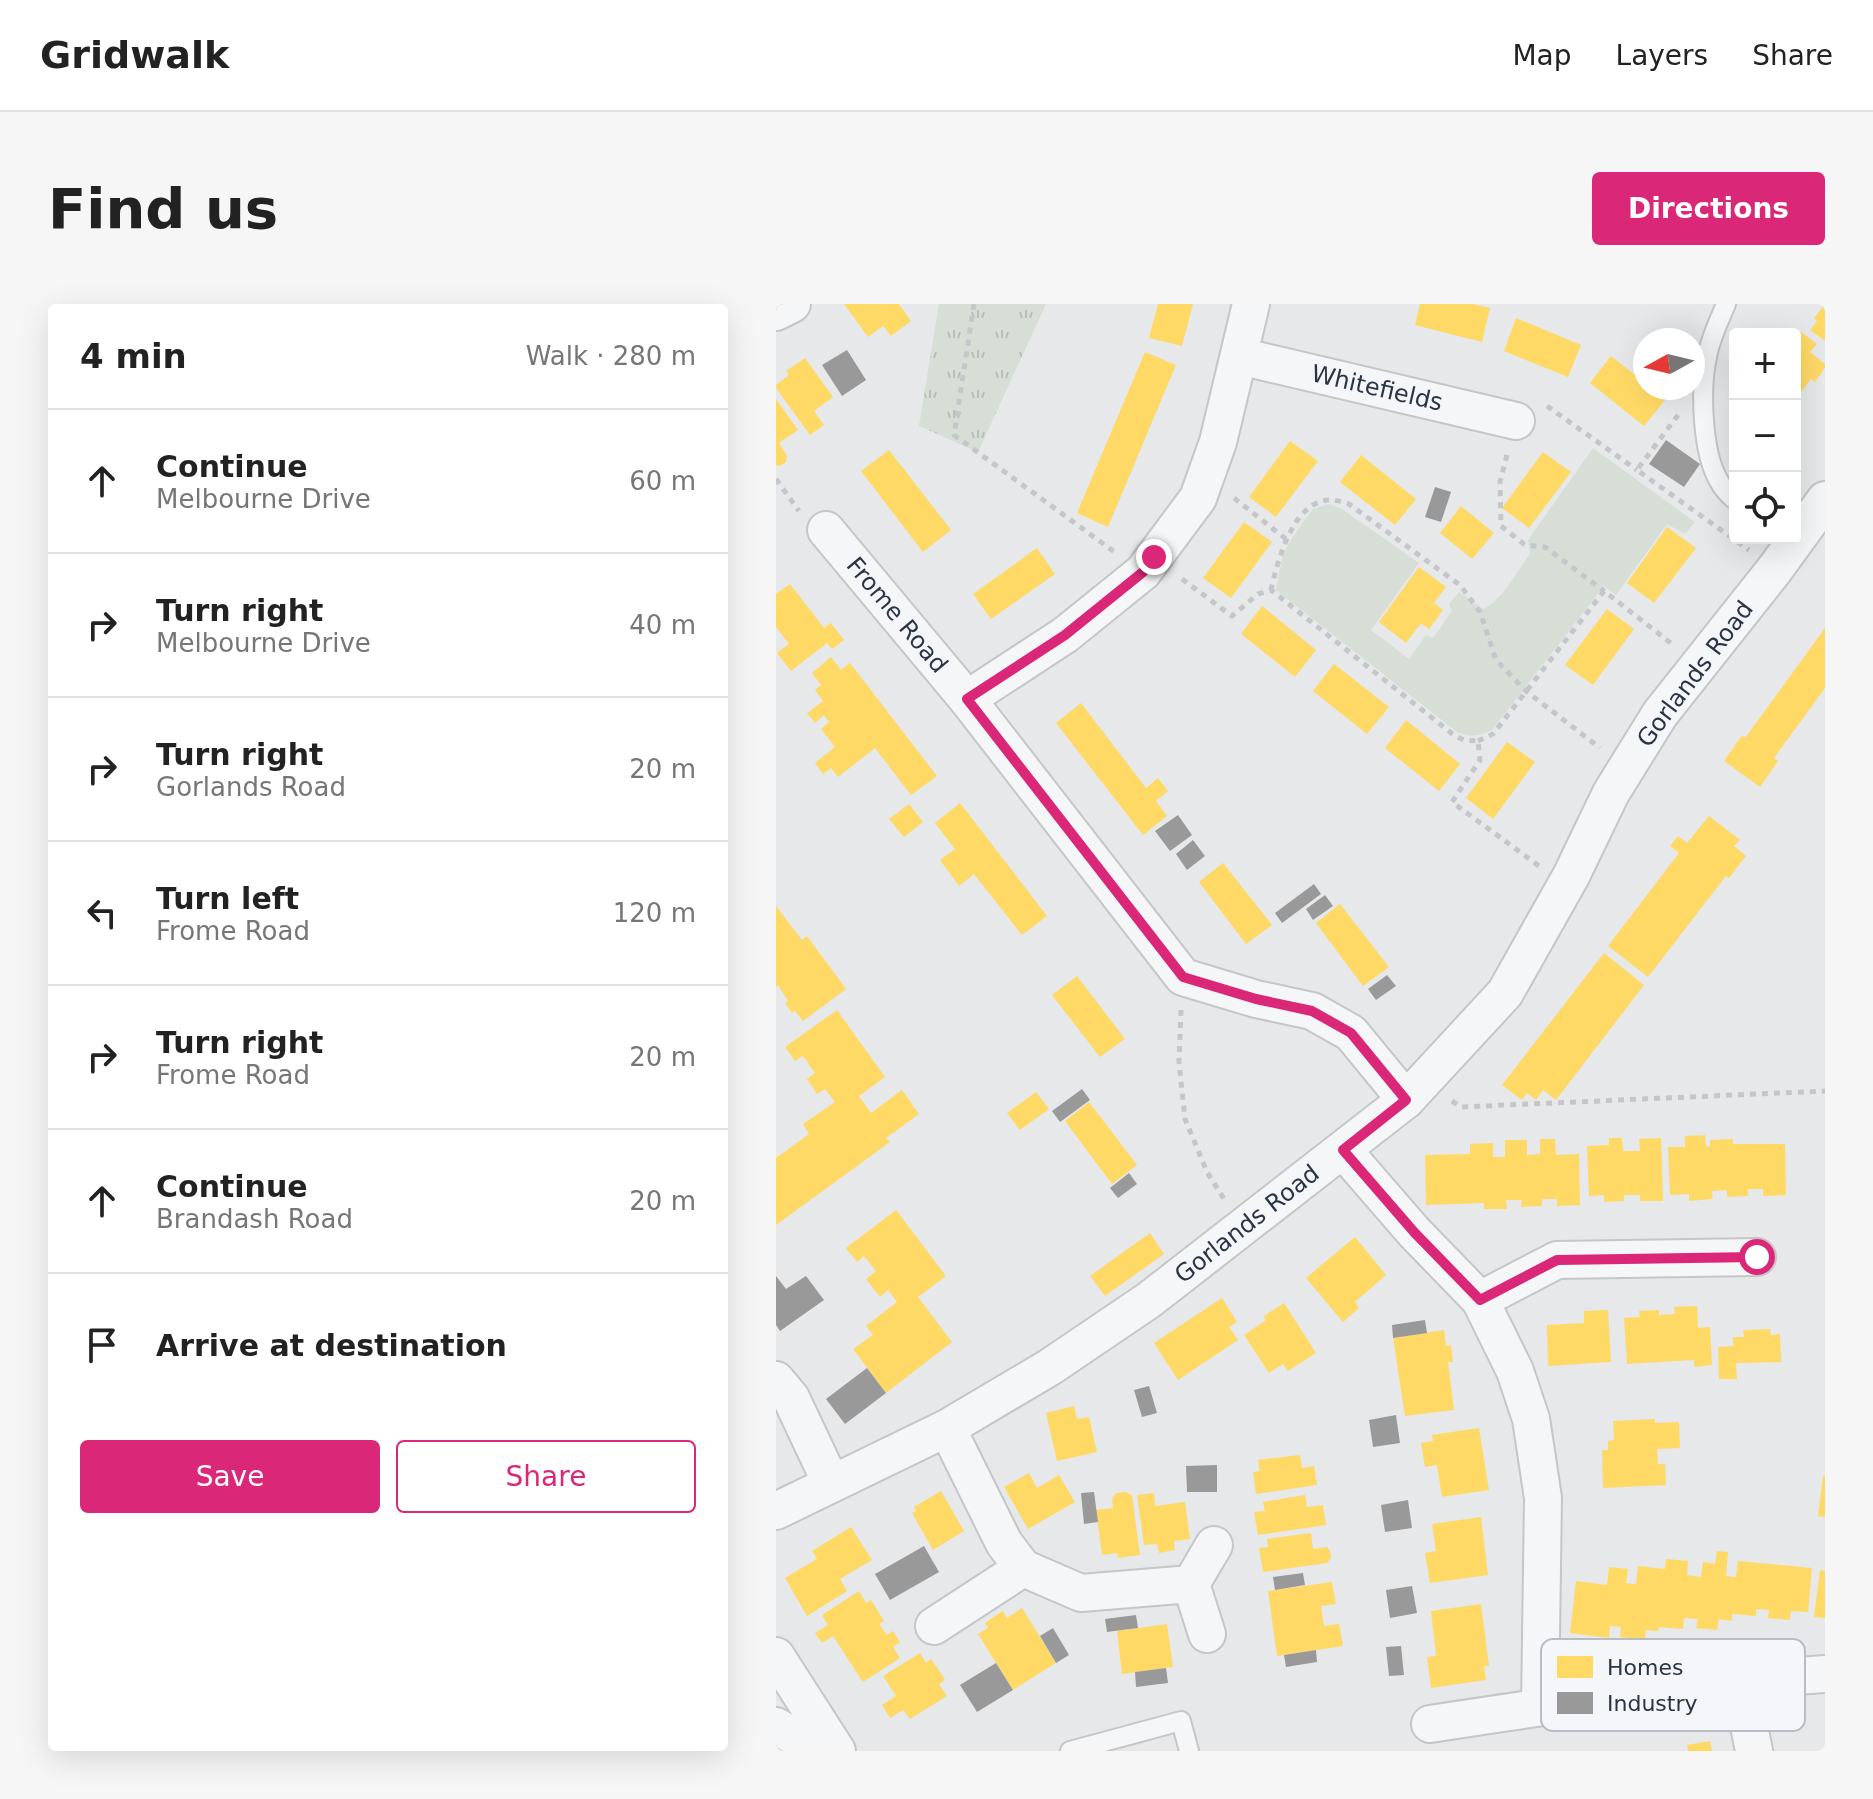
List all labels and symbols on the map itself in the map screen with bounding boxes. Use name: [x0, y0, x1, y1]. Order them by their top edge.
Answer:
north arrow: [1633, 328, 1705, 400]
street label: Whitefields: [1309, 359, 1445, 417]
route end: [1136, 539, 1172, 575]
street label: Frome Road: [841, 552, 953, 678]
street label: Gorlands Road: [1631, 596, 1759, 752]
street label: Gorlands Road: [1169, 1159, 1325, 1289]
route start: [1739, 1239, 1775, 1275]
legend: [1541, 1639, 1805, 1731]
text: Homes: [1607, 1655, 1683, 1680]
text: Industry: [1607, 1691, 1698, 1716]

